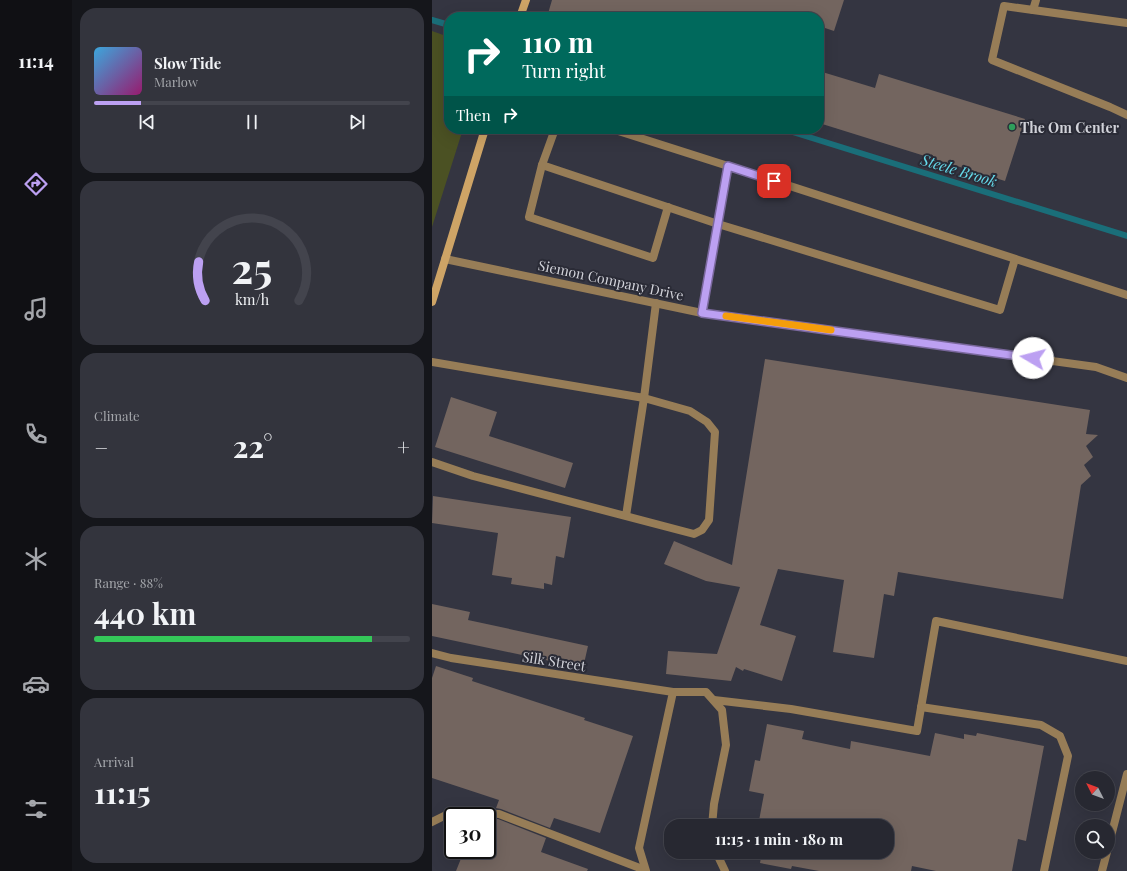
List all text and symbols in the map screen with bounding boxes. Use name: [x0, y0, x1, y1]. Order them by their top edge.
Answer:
text: 110 m: [522, 23, 593, 60]
icon: right: [456, 28, 508, 80]
text: 11:14: [18, 49, 54, 73]
text: Slow Tide: [154, 53, 221, 73]
text: Turn right: [522, 59, 605, 83]
text: Marlow: [154, 73, 198, 90]
icon: right: [499, 104, 521, 126]
text: Then: [456, 105, 491, 125]
icon: previous: [136, 111, 158, 133]
icon: pause: [241, 111, 263, 133]
icon: next: [346, 111, 368, 133]
place label: The Om Center: [1020, 118, 1119, 137]
marker: The Om Center: [1007, 122, 1017, 132]
water label: Steele Brook: [918, 149, 1000, 191]
pin: [757, 164, 791, 198]
icon: directions: [22, 170, 50, 198]
icon: arrive: [763, 170, 785, 192]
text: 25: [232, 239, 272, 294]
street label: Siemon Company Drive: [537, 255, 685, 305]
text: km/h: [235, 289, 270, 308]
icon: music: [22, 295, 50, 323]
position arrow: [1012, 337, 1054, 379]
text: Climate: [94, 407, 140, 424]
icon: phone: [22, 420, 50, 448]
text: 22°: [233, 426, 273, 466]
text: −: [94, 432, 108, 462]
text: +: [397, 432, 410, 462]
icon: climate: [22, 545, 50, 573]
text: Range · 88%: [94, 574, 163, 591]
text: 440 km: [94, 593, 196, 633]
street label: Silk Street: [521, 647, 588, 676]
icon: car: [22, 670, 50, 698]
text: Arrival: [94, 753, 134, 770]
north arrow: [1075, 771, 1115, 811]
map controls: [1075, 771, 1115, 859]
text: 11:15: [94, 772, 151, 812]
icon: filters: [22, 795, 50, 823]
speed limit sign: 30: [444, 807, 496, 859]
button: search: [1075, 819, 1115, 859]
text: 11:15 · 1 min · 180 m: [715, 829, 843, 849]

